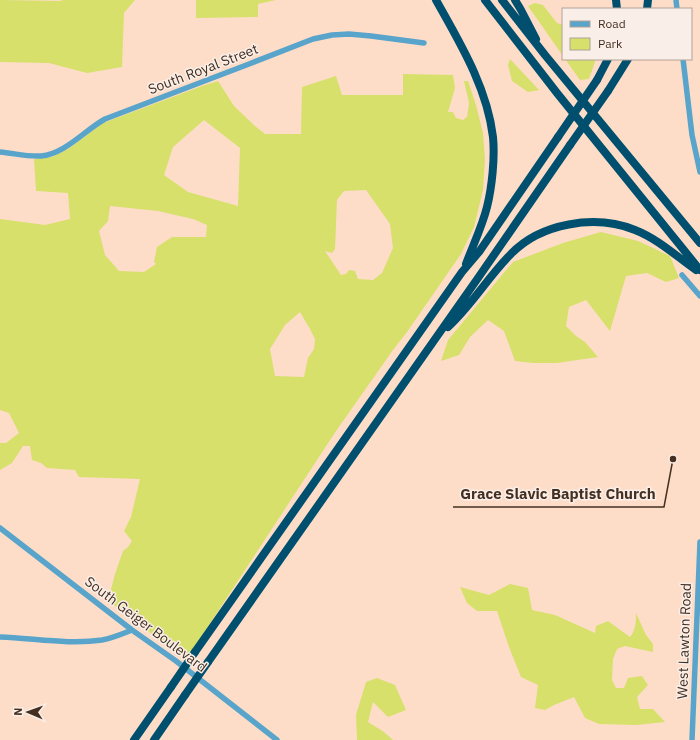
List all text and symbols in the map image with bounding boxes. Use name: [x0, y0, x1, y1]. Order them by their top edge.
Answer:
legend: [562, 8, 692, 60]
text: Road: [598, 16, 626, 31]
text: Park: [598, 36, 623, 51]
street label: South Royal Street: [145, 40, 261, 98]
callout: Grace Slavic Baptist Church: [453, 480, 664, 507]
text: Grace Slavic Baptist Church: [460, 484, 656, 503]
street label: South Geiger Boulevard: [81, 572, 211, 676]
street label: West Lawton Road: [673, 583, 695, 699]
north arrow: [8, 692, 48, 732]
text: N: [11, 707, 25, 716]

